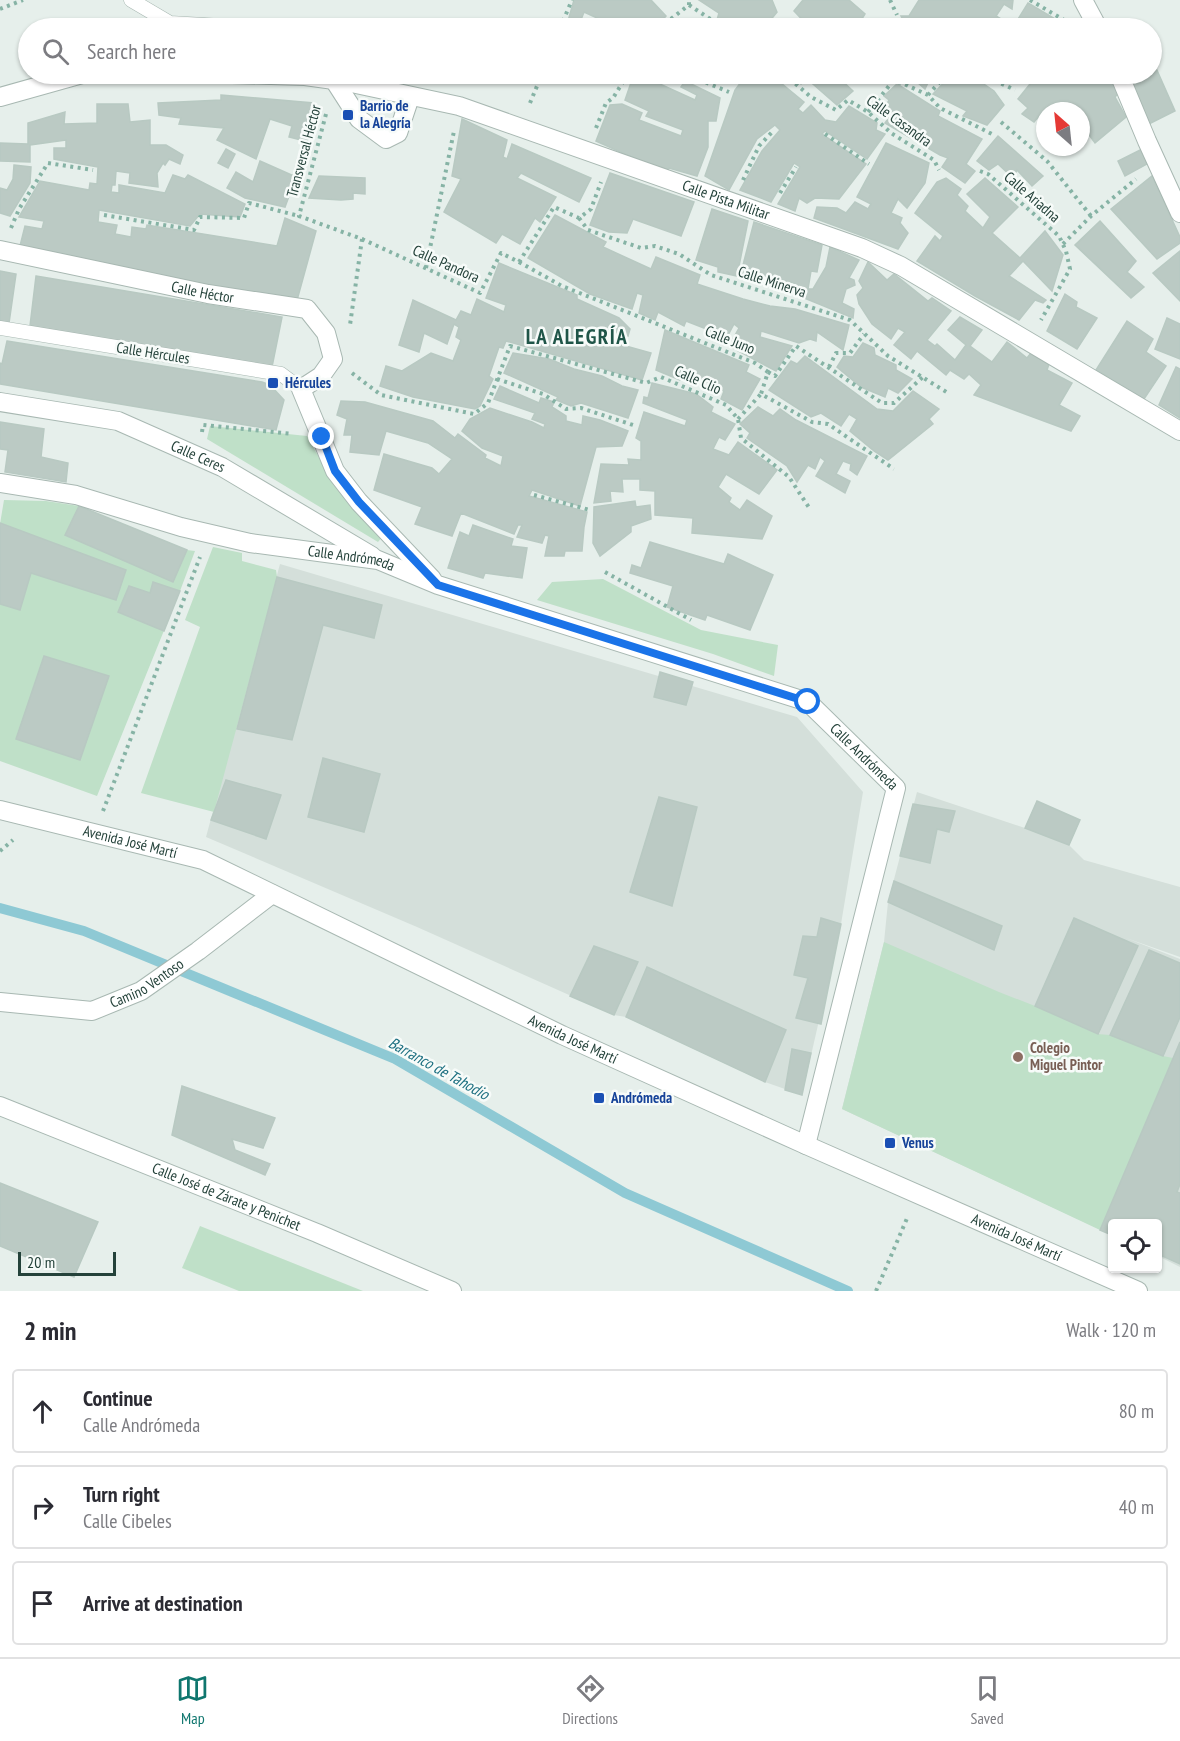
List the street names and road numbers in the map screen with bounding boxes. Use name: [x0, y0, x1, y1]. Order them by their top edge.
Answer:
street label: Calle Casandra: [863, 91, 936, 151]
street label: Transversal Héctor: [282, 102, 325, 199]
street label: Calle Ariadna: [1000, 167, 1064, 226]
street label: Calle Pista Militar: [680, 175, 773, 224]
street label: Calle Pandora: [410, 240, 483, 287]
street label: Calle Minerva: [736, 262, 809, 301]
street label: Calle Héctor: [170, 277, 236, 307]
street label: Calle Juno: [702, 321, 758, 358]
street label: Calle Hércules: [115, 337, 191, 368]
street label: Calle Clio: [672, 361, 725, 398]
street label: Calle Ceres: [168, 436, 228, 476]
street label: Calle Andrómeda: [307, 541, 398, 575]
street label: Calle Andrómeda: [826, 719, 902, 794]
street label: Avenida José Martí: [81, 821, 180, 862]
street label: Camino Ventoso: [107, 954, 187, 1012]
street label: Avenida José Martí: [525, 1010, 621, 1068]
street label: Calle José de Zárate y Penichet: [150, 1158, 304, 1235]
street label: Avenida José Martí: [969, 1209, 1065, 1265]

